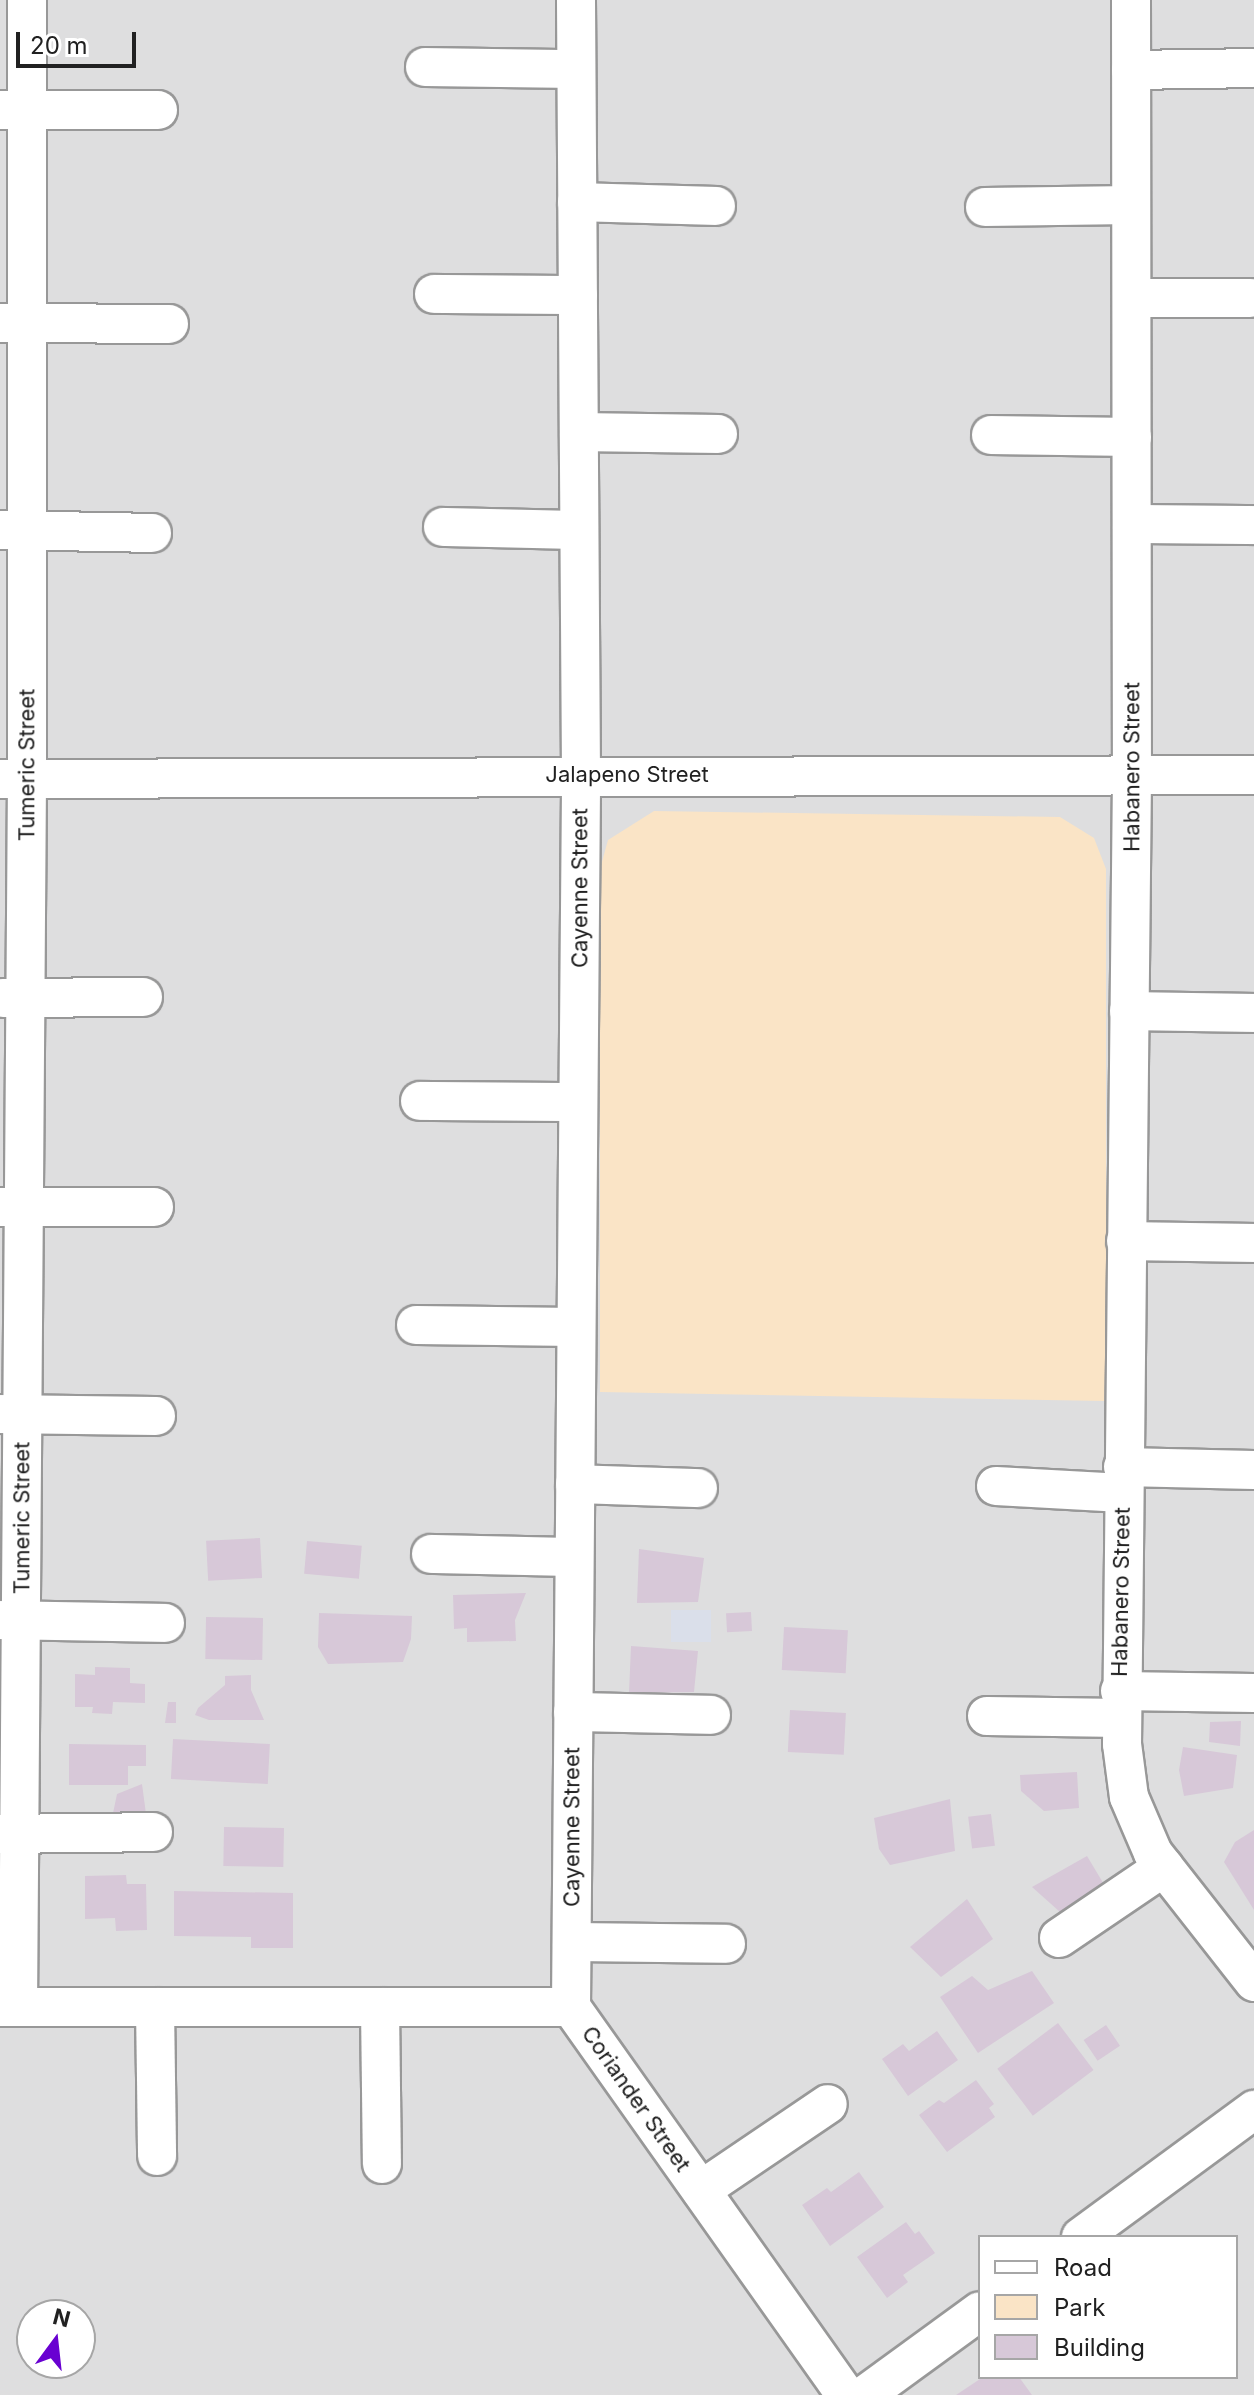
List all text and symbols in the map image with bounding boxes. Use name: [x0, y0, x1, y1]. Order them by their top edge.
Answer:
scale bar: [20, 16, 140, 66]
text: 20 m: [30, 31, 88, 60]
street label: Habanero Street: [1119, 682, 1145, 852]
street label: Tumeric Street: [14, 689, 40, 841]
street label: Jalapeno Street: [545, 762, 709, 788]
street label: Cayenne Street: [567, 808, 593, 968]
street label: Tumeric Street: [9, 1442, 35, 1594]
street label: Habanero Street: [1106, 1507, 1136, 1677]
street label: Cayenne Street: [559, 1747, 585, 1907]
street label: Coriander Street: [576, 2021, 696, 2177]
legend: [978, 2235, 1238, 2379]
text: Road: [1054, 2253, 1112, 2282]
text: Park: [1054, 2293, 1105, 2322]
north arrow: [16, 2299, 96, 2379]
text: N: [50, 2303, 73, 2332]
text: Building: [1054, 2333, 1145, 2362]

